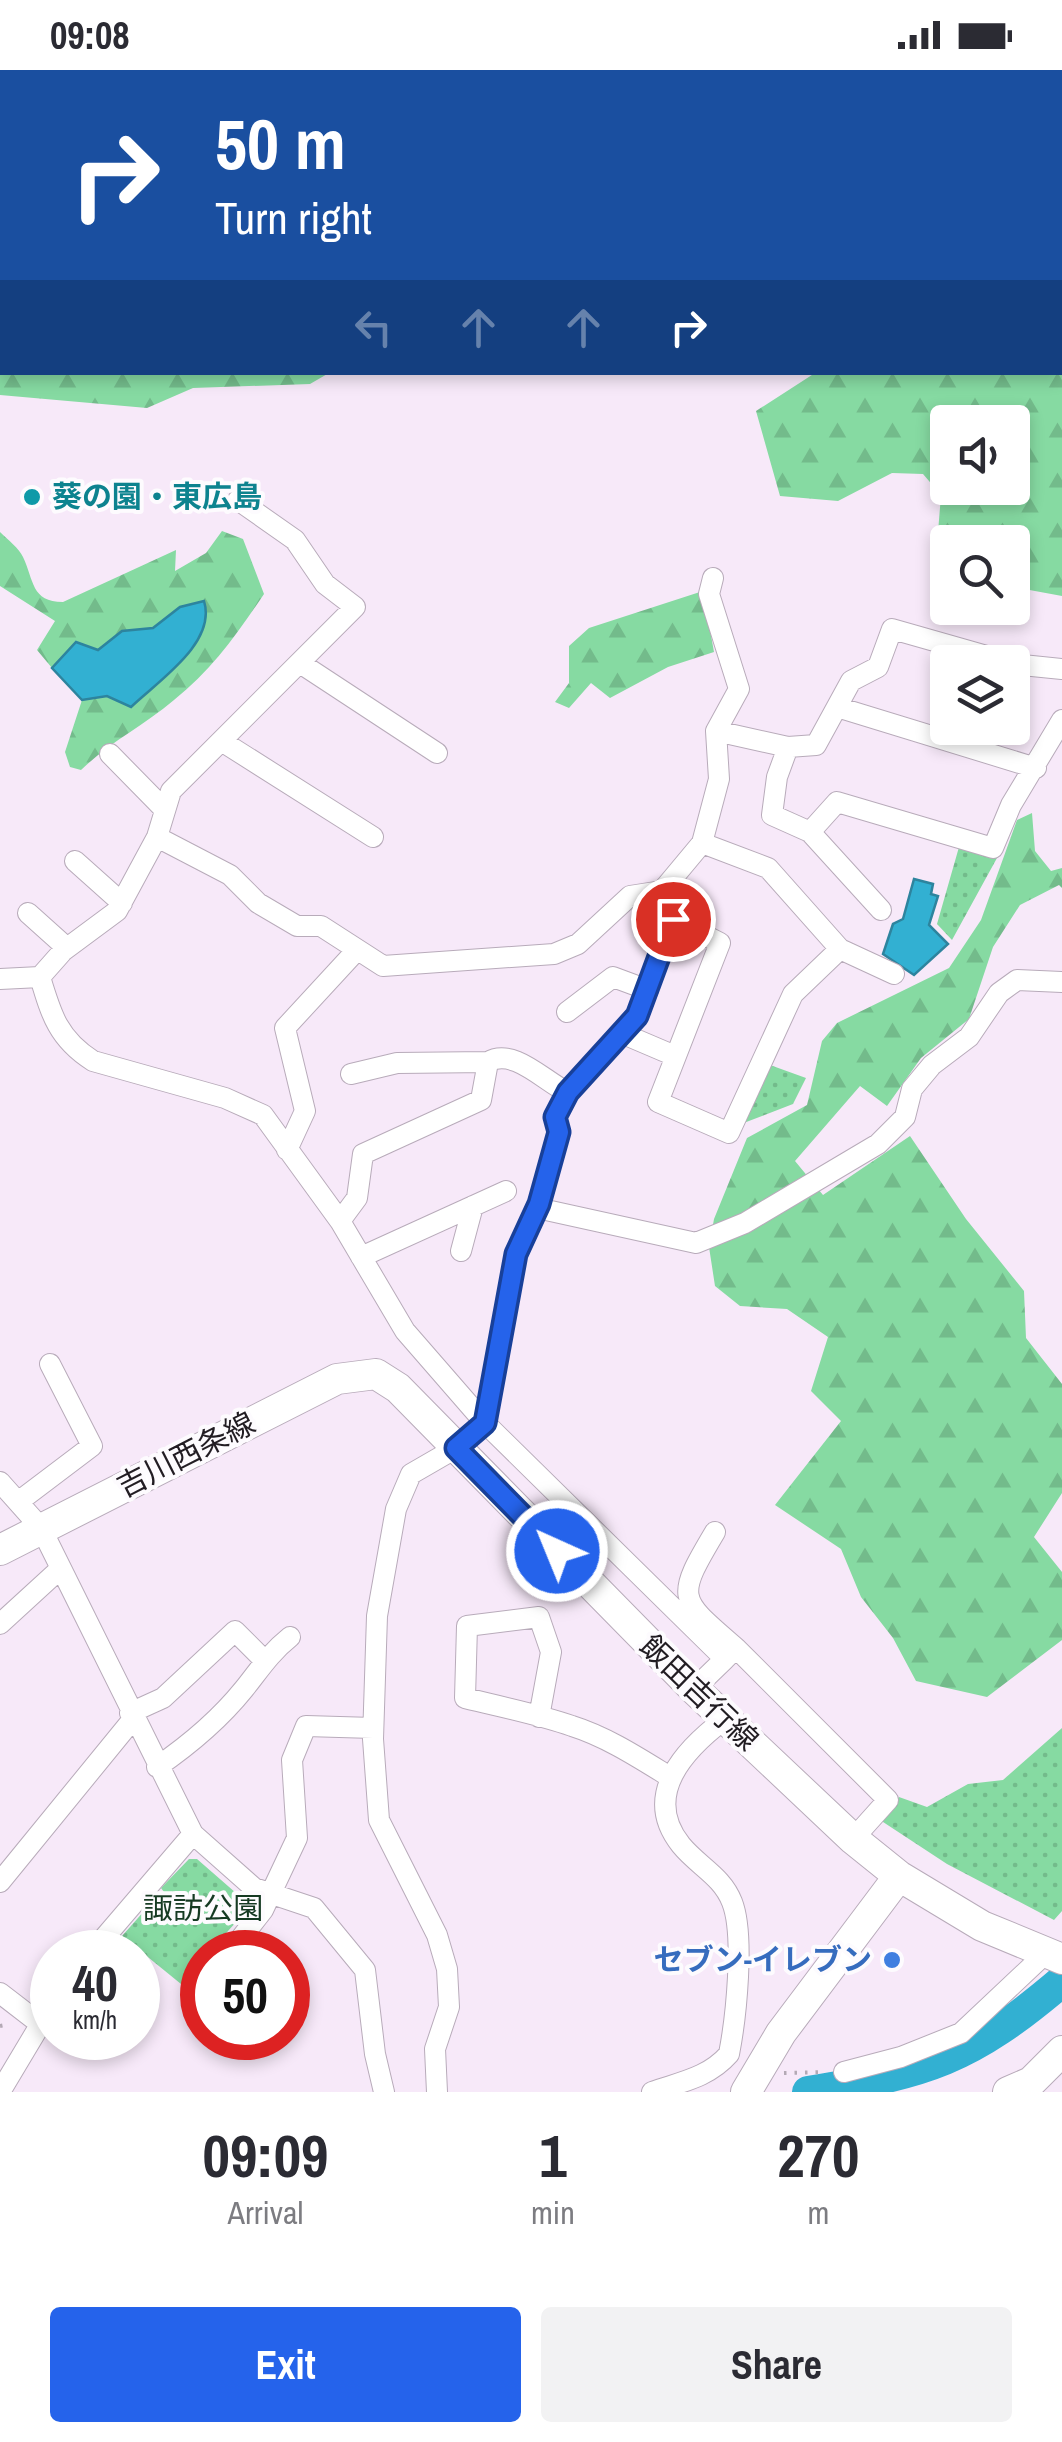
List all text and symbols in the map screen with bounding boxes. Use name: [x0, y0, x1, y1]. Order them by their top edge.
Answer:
text: 09:08: [50, 10, 130, 61]
text: 50 m: [215, 97, 346, 191]
icon: right: [50, 110, 180, 240]
text: Turn right: [215, 187, 372, 248]
icon: left: [346, 300, 401, 355]
icon: ahead: [451, 300, 506, 355]
icon: ahead: [556, 300, 611, 355]
icon: right: [661, 300, 716, 355]
map controls: [930, 405, 1030, 745]
button: sound: [930, 405, 1030, 505]
place label: 葵の園・東広島: [52, 476, 262, 516]
marker: 葵の園・東広島: [21, 486, 43, 508]
button: search: [930, 525, 1030, 625]
button: layers: [930, 645, 1030, 745]
pin: [631, 877, 716, 962]
icon: arrive: [646, 892, 701, 947]
street label: 吉川西条線: [110, 1402, 261, 1506]
position arrow: [505, 1499, 609, 1603]
street label: 飯田吉行線: [632, 1626, 768, 1759]
park label: 諏訪公園: [143, 1888, 263, 1928]
speed limit sign: 50: [180, 1930, 310, 2060]
place label: セブン-イレブン: [654, 1939, 872, 1979]
text: 40: [72, 1949, 118, 2017]
marker: セブン-イレブン: [881, 1949, 903, 1971]
text: km/h: [73, 2003, 117, 2037]
text: 09:09: [203, 2115, 328, 2196]
text: 1: [539, 2115, 567, 2196]
text: 270: [777, 2115, 859, 2196]
text: Arrival: [228, 2191, 303, 2234]
text: min: [531, 2191, 575, 2234]
text: m: [807, 2191, 829, 2234]
button: Exit: [50, 2307, 521, 2422]
button: Share: [541, 2307, 1012, 2422]

